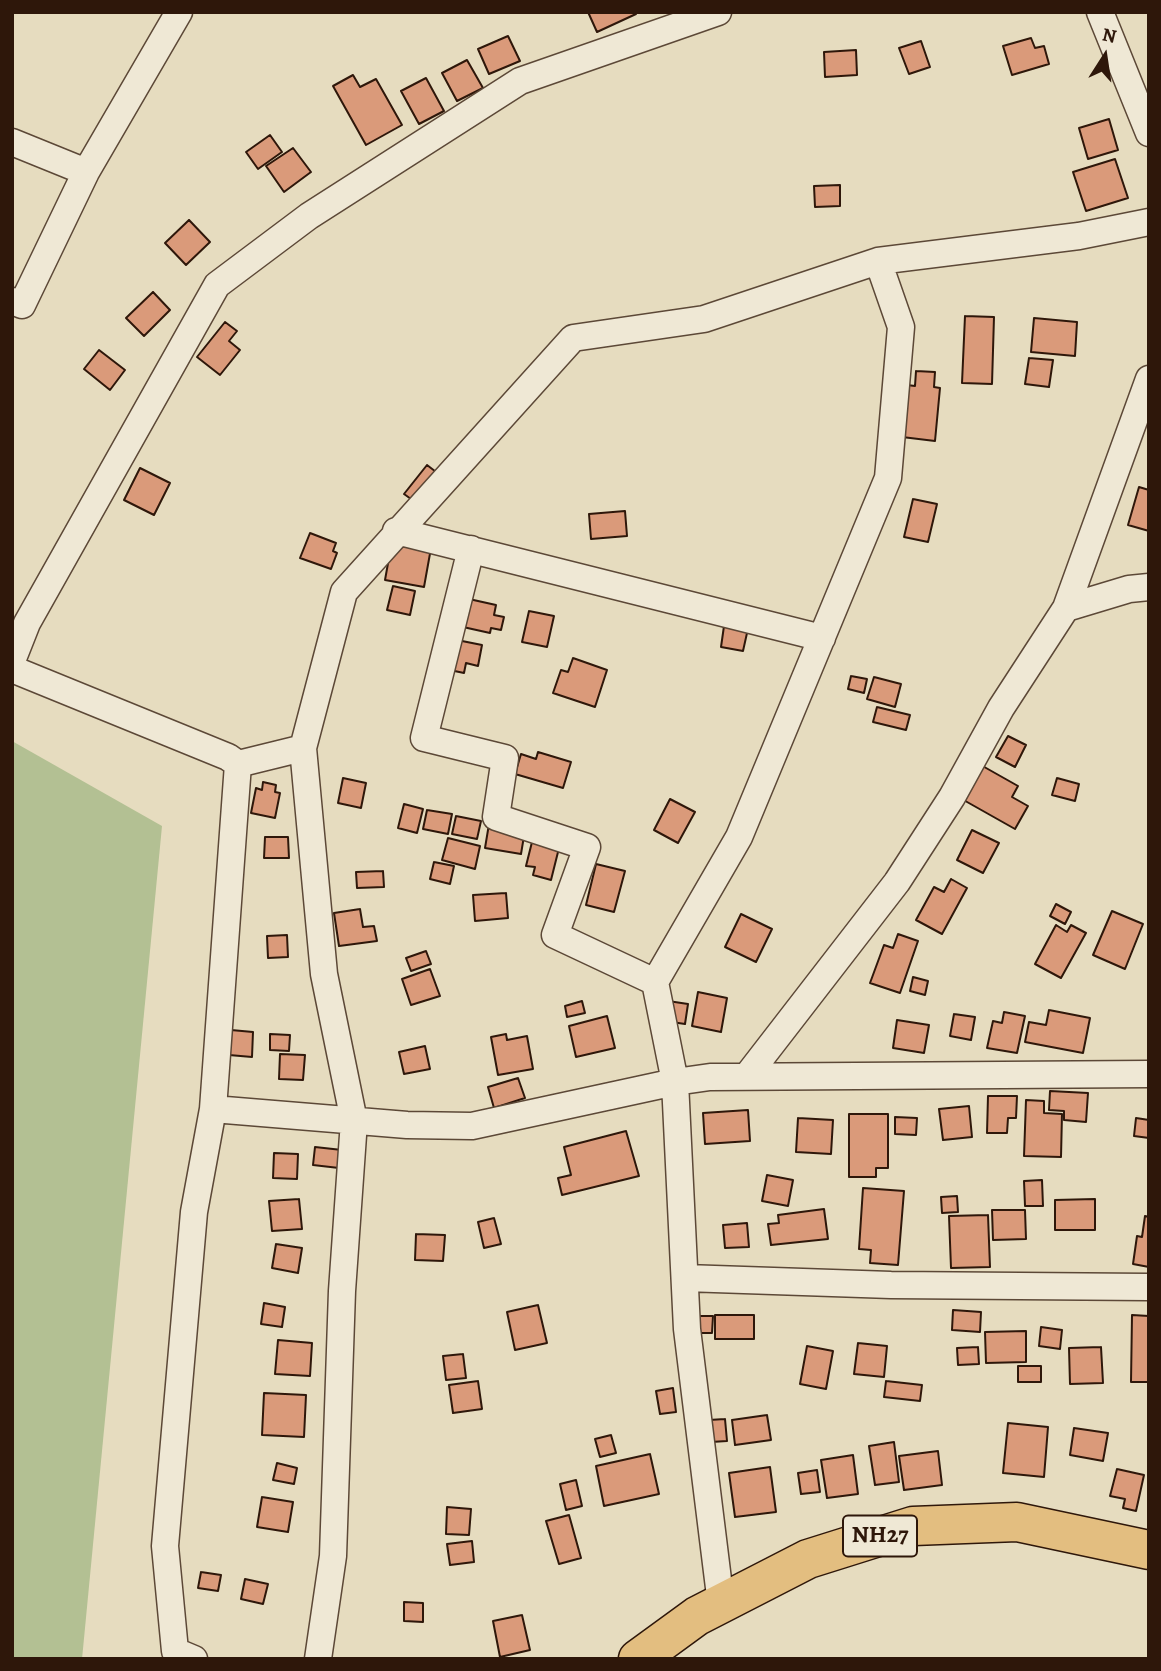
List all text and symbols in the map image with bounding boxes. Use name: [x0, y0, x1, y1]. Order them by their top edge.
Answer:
north arrow: [1070, 21, 1140, 91]
text: N: [1100, 21, 1119, 50]
road number: NH27: [843, 1516, 917, 1556]

